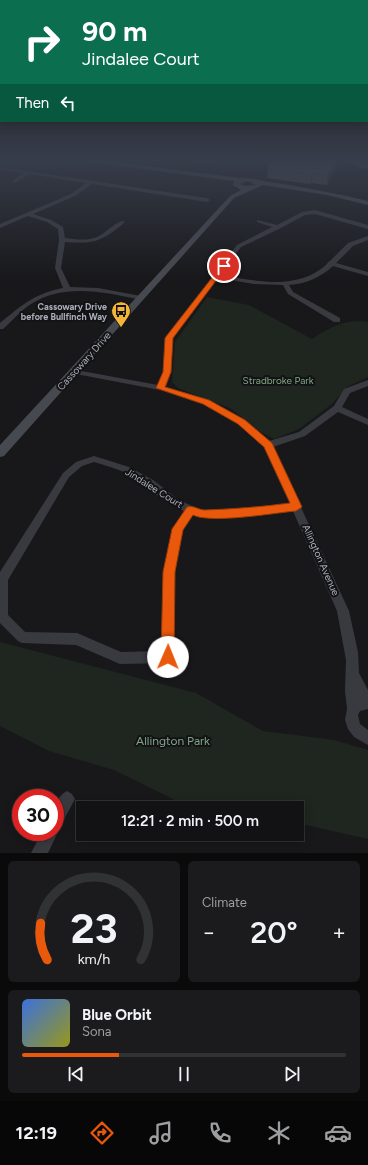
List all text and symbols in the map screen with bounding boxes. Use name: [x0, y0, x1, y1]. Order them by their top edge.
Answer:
text: 90 m: [82, 14, 147, 48]
icon: right: [16, 16, 68, 68]
text: Jindalee Court: [82, 48, 200, 70]
icon: left: [57, 92, 79, 114]
text: Then: [16, 94, 49, 112]
pin: [207, 249, 241, 283]
icon: arrive: [213, 255, 235, 277]
bus stop icon: Cassowary Drive before Bullfinch Way: [110, 300, 132, 328]
place label: Cassowary Drive before Bullfinch Way: [21, 301, 108, 322]
street label: Cassowary Drive: [54, 329, 114, 393]
park label: Stradbroke Park: [243, 374, 314, 387]
street label: Jindalee Court: [123, 465, 185, 511]
street label: Allington Avenue: [300, 522, 343, 598]
position arrow: [147, 636, 189, 678]
park label: Allington Park: [136, 734, 210, 748]
speed limit sign: 30: [12, 789, 64, 841]
text: 12:21 · 2 min · 500 m: [121, 812, 259, 830]
text: Climate: [202, 895, 247, 910]
text: 23: [70, 902, 118, 952]
text: 20°: [250, 914, 298, 951]
text: −: [202, 919, 216, 946]
text: +: [332, 919, 346, 946]
text: km/h: [78, 949, 110, 967]
text: Blue Orbit: [82, 1006, 152, 1024]
text: Sona: [82, 1024, 111, 1039]
icon: previous: [65, 1063, 87, 1085]
icon: pause: [173, 1063, 195, 1085]
icon: next: [281, 1063, 303, 1085]
icon: directions: [88, 1119, 116, 1147]
icon: music: [147, 1119, 175, 1147]
icon: phone: [206, 1119, 234, 1147]
icon: climate: [265, 1119, 293, 1147]
icon: car: [324, 1119, 352, 1147]
text: 12:19: [16, 1122, 57, 1144]

